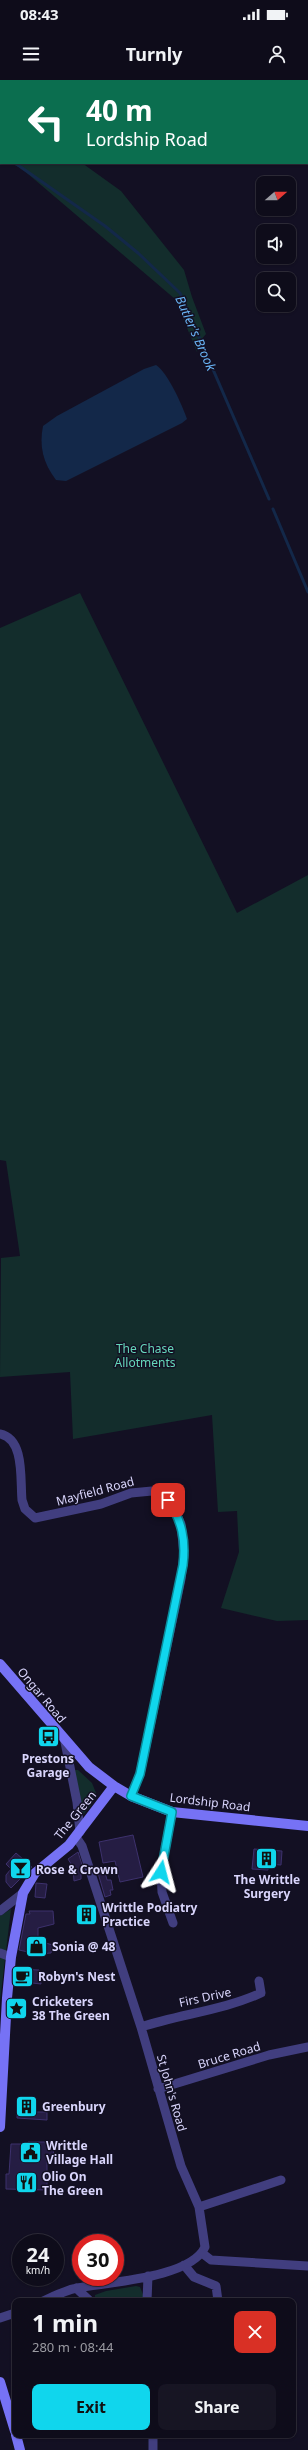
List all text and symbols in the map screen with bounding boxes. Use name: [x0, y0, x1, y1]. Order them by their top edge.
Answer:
text: 08:43: [20, 4, 59, 24]
text: Turnly: [126, 42, 182, 66]
icon: menu: [20, 43, 42, 65]
icon: person: [266, 43, 288, 65]
text: 40 m: [86, 91, 153, 129]
icon: left: [20, 96, 72, 148]
text: Lordship Road: [86, 127, 208, 151]
north arrow: [256, 176, 296, 216]
map controls: [256, 176, 296, 312]
button: sound: [256, 224, 296, 264]
button: search: [256, 272, 296, 312]
water label: Butler's Brook: [171, 293, 221, 374]
park label: The Chase Allotments: [115, 1340, 176, 1371]
street label: Mayfield Road: [54, 1472, 136, 1510]
pin: [151, 1483, 185, 1517]
icon: arrive: [157, 1489, 179, 1511]
street label: Ongar Road: [14, 1664, 70, 1726]
bus stop icon: Prestons Garage: [35, 1724, 61, 1750]
place label: Prestons Garage: [22, 1750, 74, 1781]
street label: The Green: [50, 1787, 100, 1843]
street label: Lordship Road: [169, 1789, 251, 1815]
building icon: The Writtle Surgery: [254, 1845, 280, 1871]
position arrow: [140, 1851, 182, 1893]
bar icon: Rose & Crown: [7, 1856, 33, 1882]
place label: Rose & Crown: [36, 1861, 118, 1878]
place label: The Writtle Surgery: [234, 1871, 300, 1902]
place label: Writtle Podiatry Practice: [102, 1899, 198, 1930]
building icon: Writtle Podiatry Practice: [73, 1901, 99, 1927]
shop icon: Sonia @ 48: [23, 1933, 49, 1959]
place label: Sonia @ 48: [52, 1938, 116, 1955]
cafe icon: Robyn's Nest: [10, 1963, 36, 1989]
place label: Robyn's Nest: [38, 1968, 115, 1985]
street label: Firs Drive: [177, 1983, 233, 2011]
place label: Cricketers 38 The Green: [32, 1993, 110, 2024]
place icon: Cricketers 38 The Green: [4, 1995, 30, 2021]
street label: Bruce Road: [196, 2037, 262, 2073]
street label: St John's Road: [153, 2053, 191, 2133]
building icon: Greenbury: [13, 2093, 39, 2119]
place label: Greenbury: [42, 2098, 106, 2115]
place label: Writtle Village Hall: [46, 2137, 113, 2168]
public building icon: Writtle Village Hall: [18, 2139, 44, 2165]
place label: Olio On The Green: [42, 2168, 103, 2199]
restaurant icon: Olio On The Green: [13, 2170, 39, 2196]
speed limit sign: 30: [72, 2234, 124, 2286]
text: 24: [27, 2241, 49, 2268]
text: km/h: [26, 2263, 50, 2277]
text: 1 min: [32, 2306, 98, 2339]
button: close: [234, 2311, 276, 2353]
text: 280 m · 08:44: [32, 2338, 113, 2356]
button: Exit: [32, 2384, 150, 2430]
button: Share: [158, 2384, 276, 2430]

